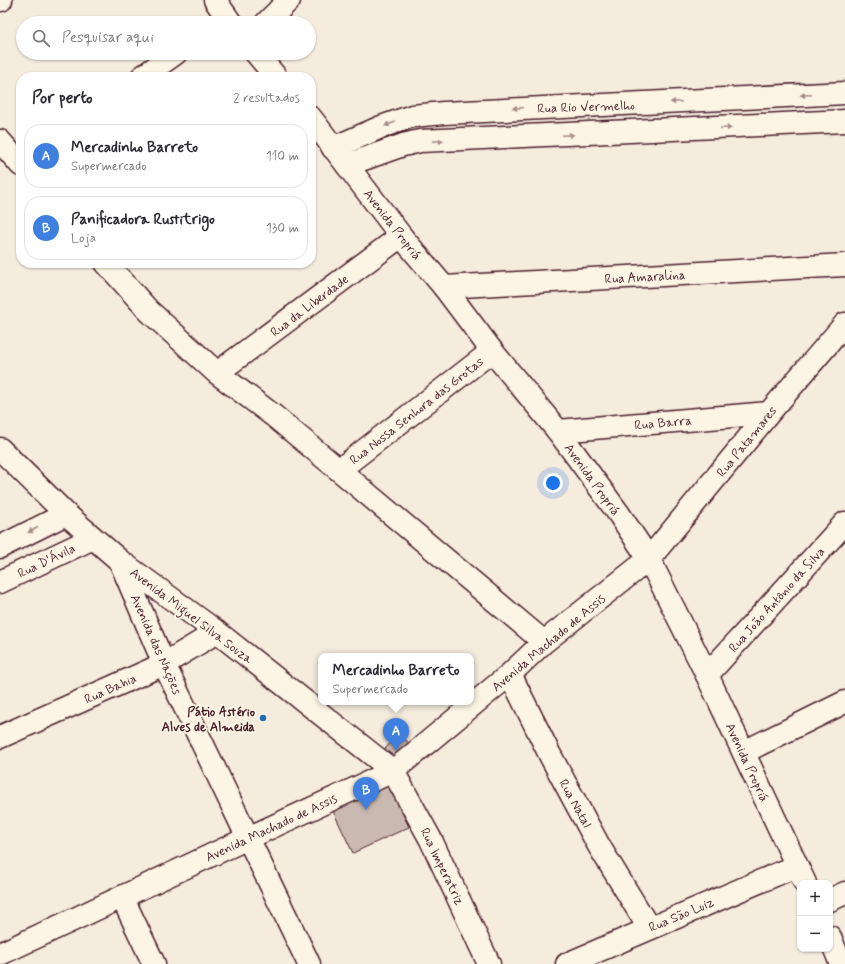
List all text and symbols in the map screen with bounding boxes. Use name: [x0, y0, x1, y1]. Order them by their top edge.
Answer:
search box: [16, 16, 316, 60]
icon: search: [30, 27, 52, 49]
text: Pesquisar aqui: [62, 28, 154, 48]
text: Por perto: [32, 87, 93, 109]
text: 2 resultados: [233, 90, 300, 107]
one-way arrow: [799, 92, 812, 98]
street label: Rua Rio Vermelho: [537, 97, 636, 118]
one-way arrow: [669, 99, 682, 105]
one-way arrow: [512, 105, 524, 112]
one-way arrow: [384, 122, 396, 128]
one-way arrow: [720, 124, 732, 131]
one-way arrow: [562, 132, 575, 138]
text: Mercadinho Barreto: [71, 138, 198, 158]
one-way arrow: [432, 138, 445, 144]
text: A: [42, 148, 50, 165]
text: 110 m: [266, 148, 299, 165]
text: Supermercado: [71, 158, 147, 175]
street label: Avenida Propriá: [359, 186, 425, 264]
text: Panificadora Rustitrigo: [71, 210, 215, 230]
text: B: [42, 220, 50, 237]
text: 130 m: [266, 220, 299, 237]
text: Loja: [71, 230, 96, 247]
street label: Rua Amaralina: [604, 267, 686, 288]
street label: Rua da Liberdade: [267, 271, 353, 341]
street label: Rua Nossa Senhora das Grotas: [346, 353, 488, 469]
street label: Rua Patamares: [713, 403, 781, 481]
street label: Rua Barra: [634, 412, 693, 434]
street label: Avenida Propriá: [560, 440, 624, 519]
your location: [543, 473, 563, 493]
one-way arrow: [27, 527, 39, 533]
street label: Rua D'Ávila: [15, 539, 78, 583]
street label: Rua João Antônio da Silva: [725, 544, 829, 656]
street label: Avenida Miguel Silva Souza: [125, 564, 256, 670]
street label: Avenida Machado de Assis: [489, 591, 609, 696]
street label: Avenida das Nações: [126, 592, 185, 698]
popup: [318, 653, 474, 705]
text: Mercadinho Barreto: [332, 661, 460, 681]
street label: Rua Bahia: [82, 670, 139, 708]
text: Supermercado: [332, 681, 408, 698]
place label: Pátio Astério Alves de Almeida: [162, 704, 256, 736]
marker: Pátio Astério Alves de Almeida: [258, 713, 268, 723]
pin: A: [383, 718, 409, 751]
street label: Avenida Propriá: [721, 721, 772, 805]
pin: B: [353, 777, 379, 810]
street label: Rua Natal: [554, 777, 595, 831]
street label: Avenida Machado de Assis: [203, 790, 340, 866]
street label: Rua Imperatriz: [416, 825, 468, 908]
map controls: [797, 880, 833, 952]
button: +: [797, 880, 833, 916]
street label: Rua São Luiz: [646, 894, 717, 937]
button: −: [797, 916, 833, 952]

